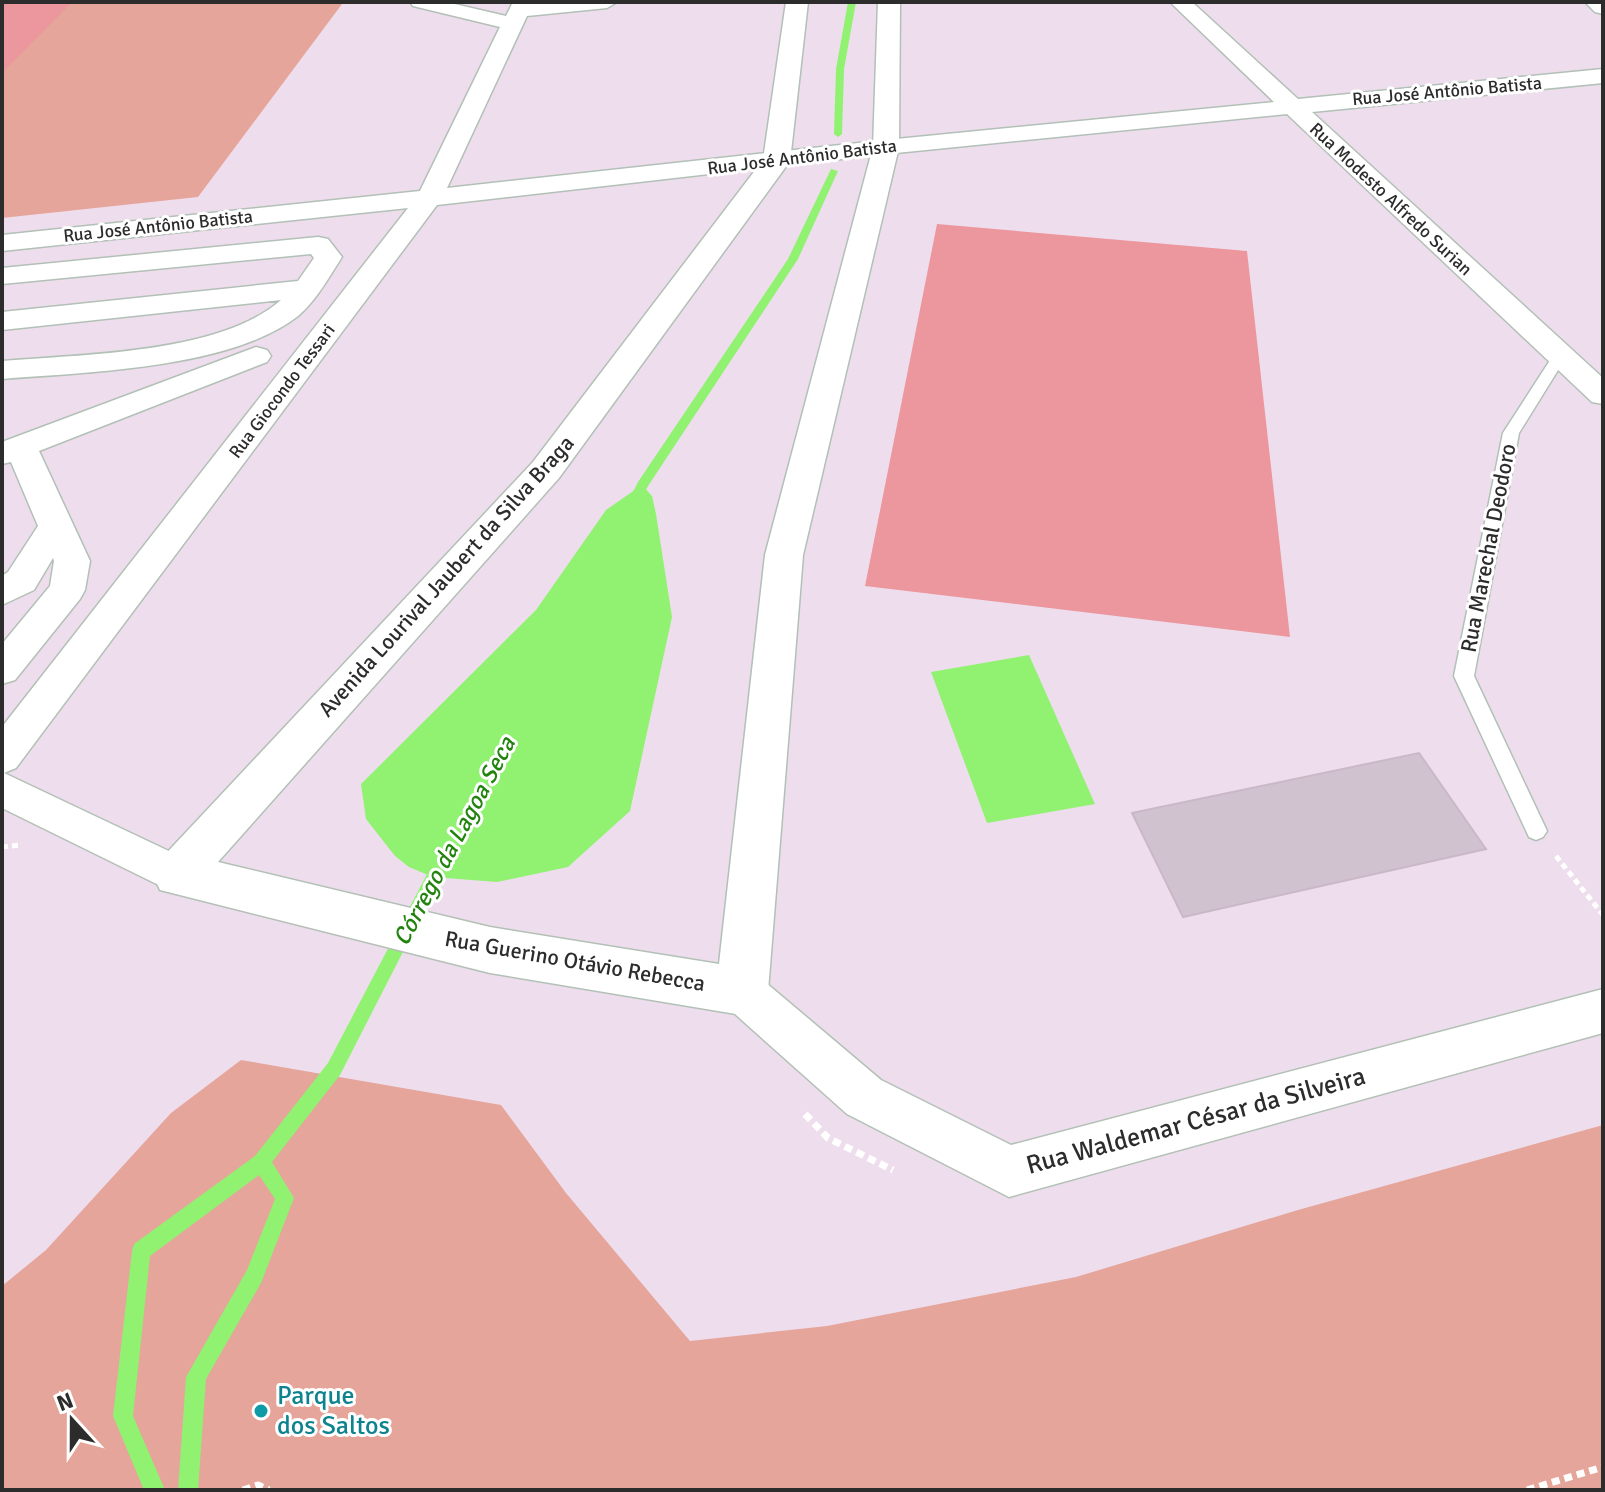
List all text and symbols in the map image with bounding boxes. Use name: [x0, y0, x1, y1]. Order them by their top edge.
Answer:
street label: Rua José Antônio Batista: [1351, 72, 1543, 110]
street label: Rua Modesto Alfredo Surian: [1305, 118, 1477, 280]
street label: Rua José Antônio Batista: [706, 134, 898, 180]
street label: Rua José Antônio Batista: [62, 205, 254, 247]
street label: Rua Giocondo Tessari: [224, 319, 340, 463]
street label: Avenida Lourival Jaubert da Silva Braga: [312, 430, 580, 722]
street label: Rua Marechal Deodoro: [1455, 441, 1521, 655]
water label: Córrego da Lagoa Seca: [386, 731, 522, 951]
street label: Rua Guerino Otávio Rebecca: [443, 925, 707, 997]
street label: Rua Waldemar César da Silveira: [1023, 1060, 1369, 1182]
north arrow: [32, 1380, 112, 1460]
place label: Parque dos Saltos: [277, 1380, 390, 1442]
text: N: [53, 1386, 77, 1417]
marker: Parque dos Saltos: [252, 1402, 270, 1420]

